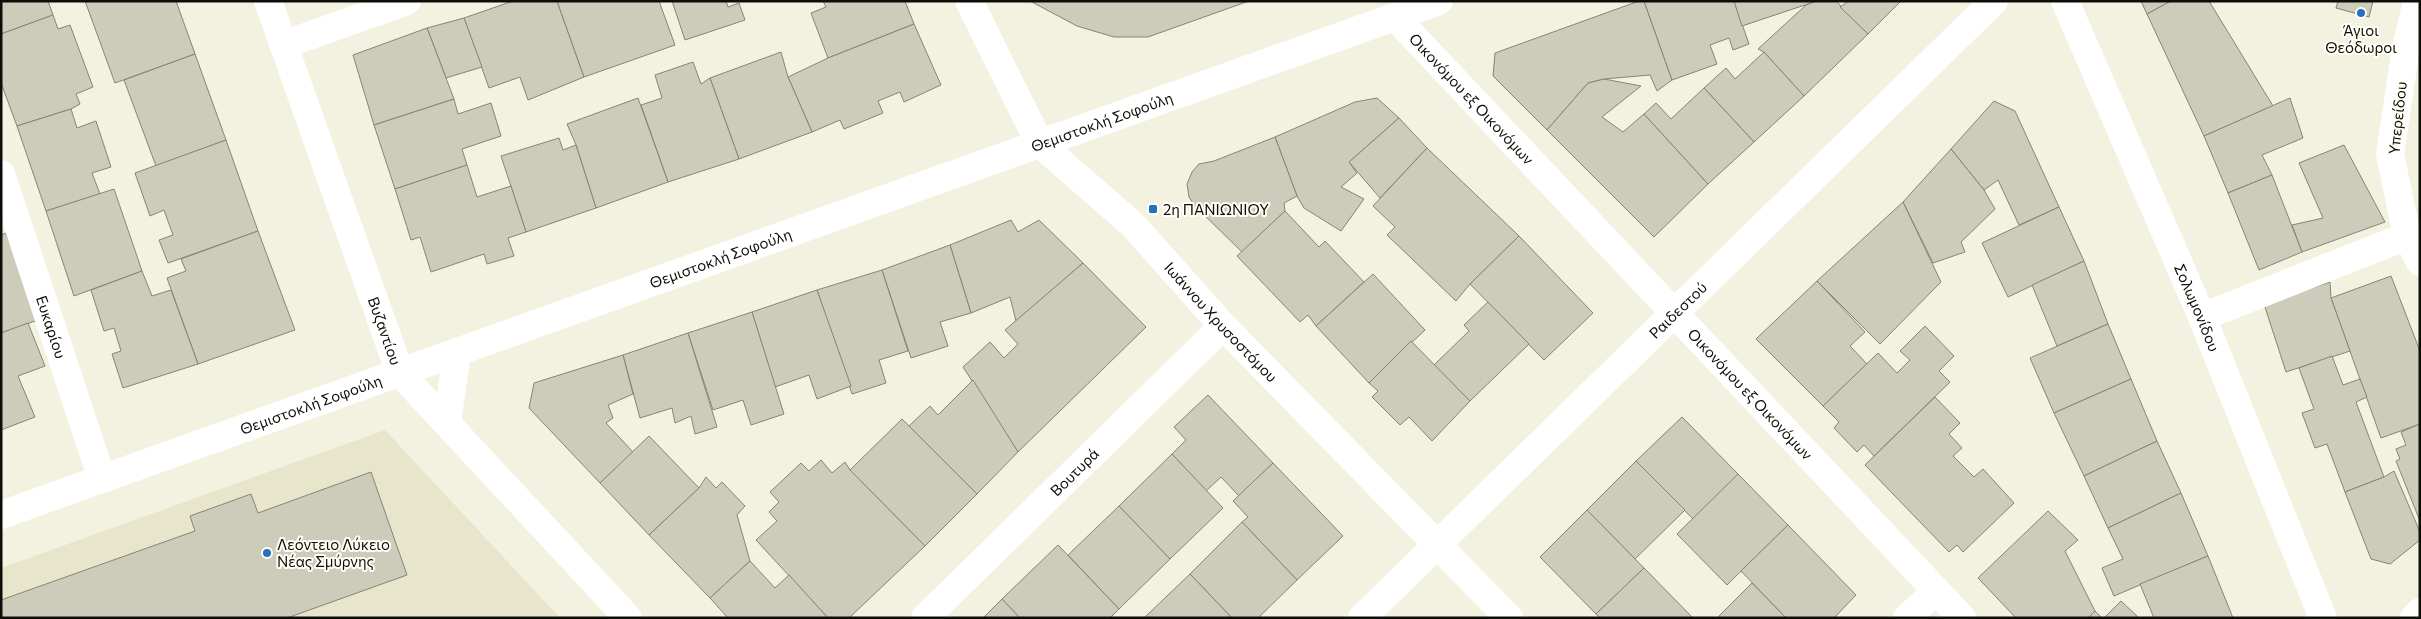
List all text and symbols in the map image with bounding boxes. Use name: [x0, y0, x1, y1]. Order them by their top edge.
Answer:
marker: Άγιοι Θεόδωροι: [2355, 7, 2367, 19]
place label: Άγιοι Θεόδωροι: [2325, 21, 2397, 56]
street label: Οικονόμου εξ Οικονόμων: [1406, 29, 1538, 168]
street label: Υπερείδου: [2384, 81, 2410, 155]
street label: Θεμιστοκλή Σοφούλη: [1028, 88, 1175, 155]
place label: 2η ΠΑΝΙΩΝΙΟΥ: [1163, 200, 1269, 218]
marker: 2η ΠΑΝΙΩΝΙΟΥ: [1147, 203, 1159, 215]
street label: Θεμιστοκλή Σοφούλη: [647, 224, 794, 291]
street label: Ιωάννου Χρυσοστόμου: [1161, 258, 1281, 385]
street label: Σολωμονίδου: [2171, 261, 2224, 354]
street label: Ραιδεστού: [1645, 278, 1710, 342]
street label: Ευκαρίου: [33, 293, 70, 361]
street label: Βυζαντίου: [365, 294, 405, 367]
street label: Οικονόμου εξ Οικονόμων: [1684, 325, 1817, 463]
street label: Θεμιστοκλή Σοφούλη: [237, 371, 384, 438]
street label: Βουτυρά: [1046, 444, 1102, 499]
place label: Λεόντειο Λύκειο Νέας Σμύρνης: [277, 535, 390, 570]
marker: Λεόντειο Λύκειο Νέας Σμύρνης: [261, 547, 273, 559]

